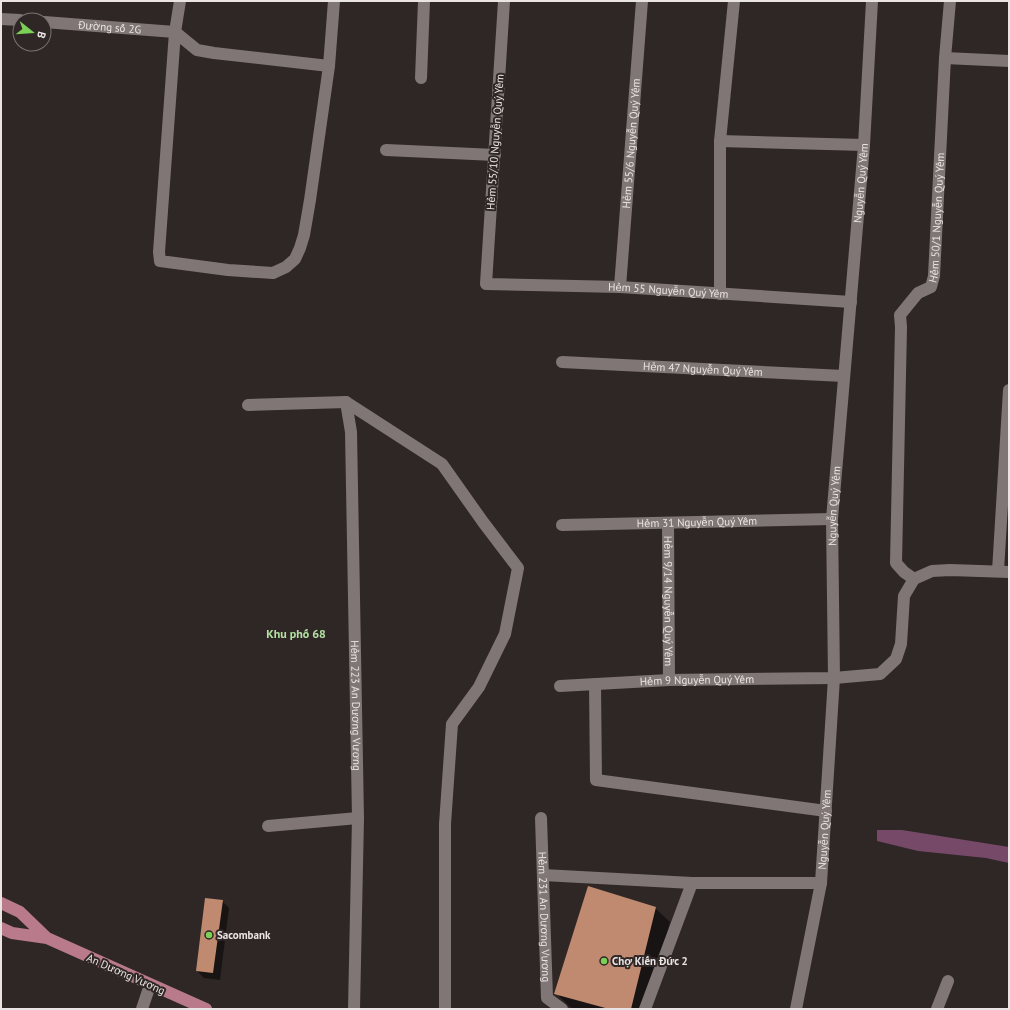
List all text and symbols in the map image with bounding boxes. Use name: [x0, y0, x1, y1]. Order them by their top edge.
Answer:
north arrow: [12, 12, 52, 52]
street label: Đường số 2G: [77, 18, 142, 36]
text: B: [34, 30, 49, 41]
street label: Hẻm 55/10 Nguyễn Quý Yêm: [483, 74, 507, 210]
street label: Hẻm 55/6 Nguyễn Quý Yêm: [619, 78, 643, 209]
street label: Nguyễn Quý Yêm: [850, 143, 871, 224]
street label: Hẻm 50/1 Nguyễn Quý Yêm: [926, 152, 947, 284]
street label: Hẻm 55 Nguyễn Quý Yêm: [608, 280, 729, 301]
street label: Hẻm 47 Nguyễn Quý Yêm: [643, 359, 763, 379]
street label: Nguyễn Quý Yêm: [825, 465, 844, 546]
street label: Hẻm 31 Nguyễn Quý Yêm: [637, 514, 757, 530]
street label: Hẻm 9/14 Nguyễn Quý Yêm: [661, 536, 676, 666]
district label: Khu phố 68: [266, 626, 326, 641]
street label: Hẻm 223 An Dương Vương: [348, 640, 364, 771]
street label: Hẻm 9 Nguyễn Quý Yêm: [639, 672, 754, 689]
street label: Nguyễn Quý Yêm: [815, 789, 834, 870]
street label: Hẻm 231 An Dương Vương: [535, 851, 553, 983]
place label: Sacombank: [217, 928, 271, 942]
marker: Sacombank: [204, 930, 214, 940]
street label: An Dương Vương: [85, 950, 167, 998]
place label: Chợ Kiến Đức 2: [612, 954, 688, 968]
marker: Chợ Kiến Đức 2: [599, 956, 609, 966]

